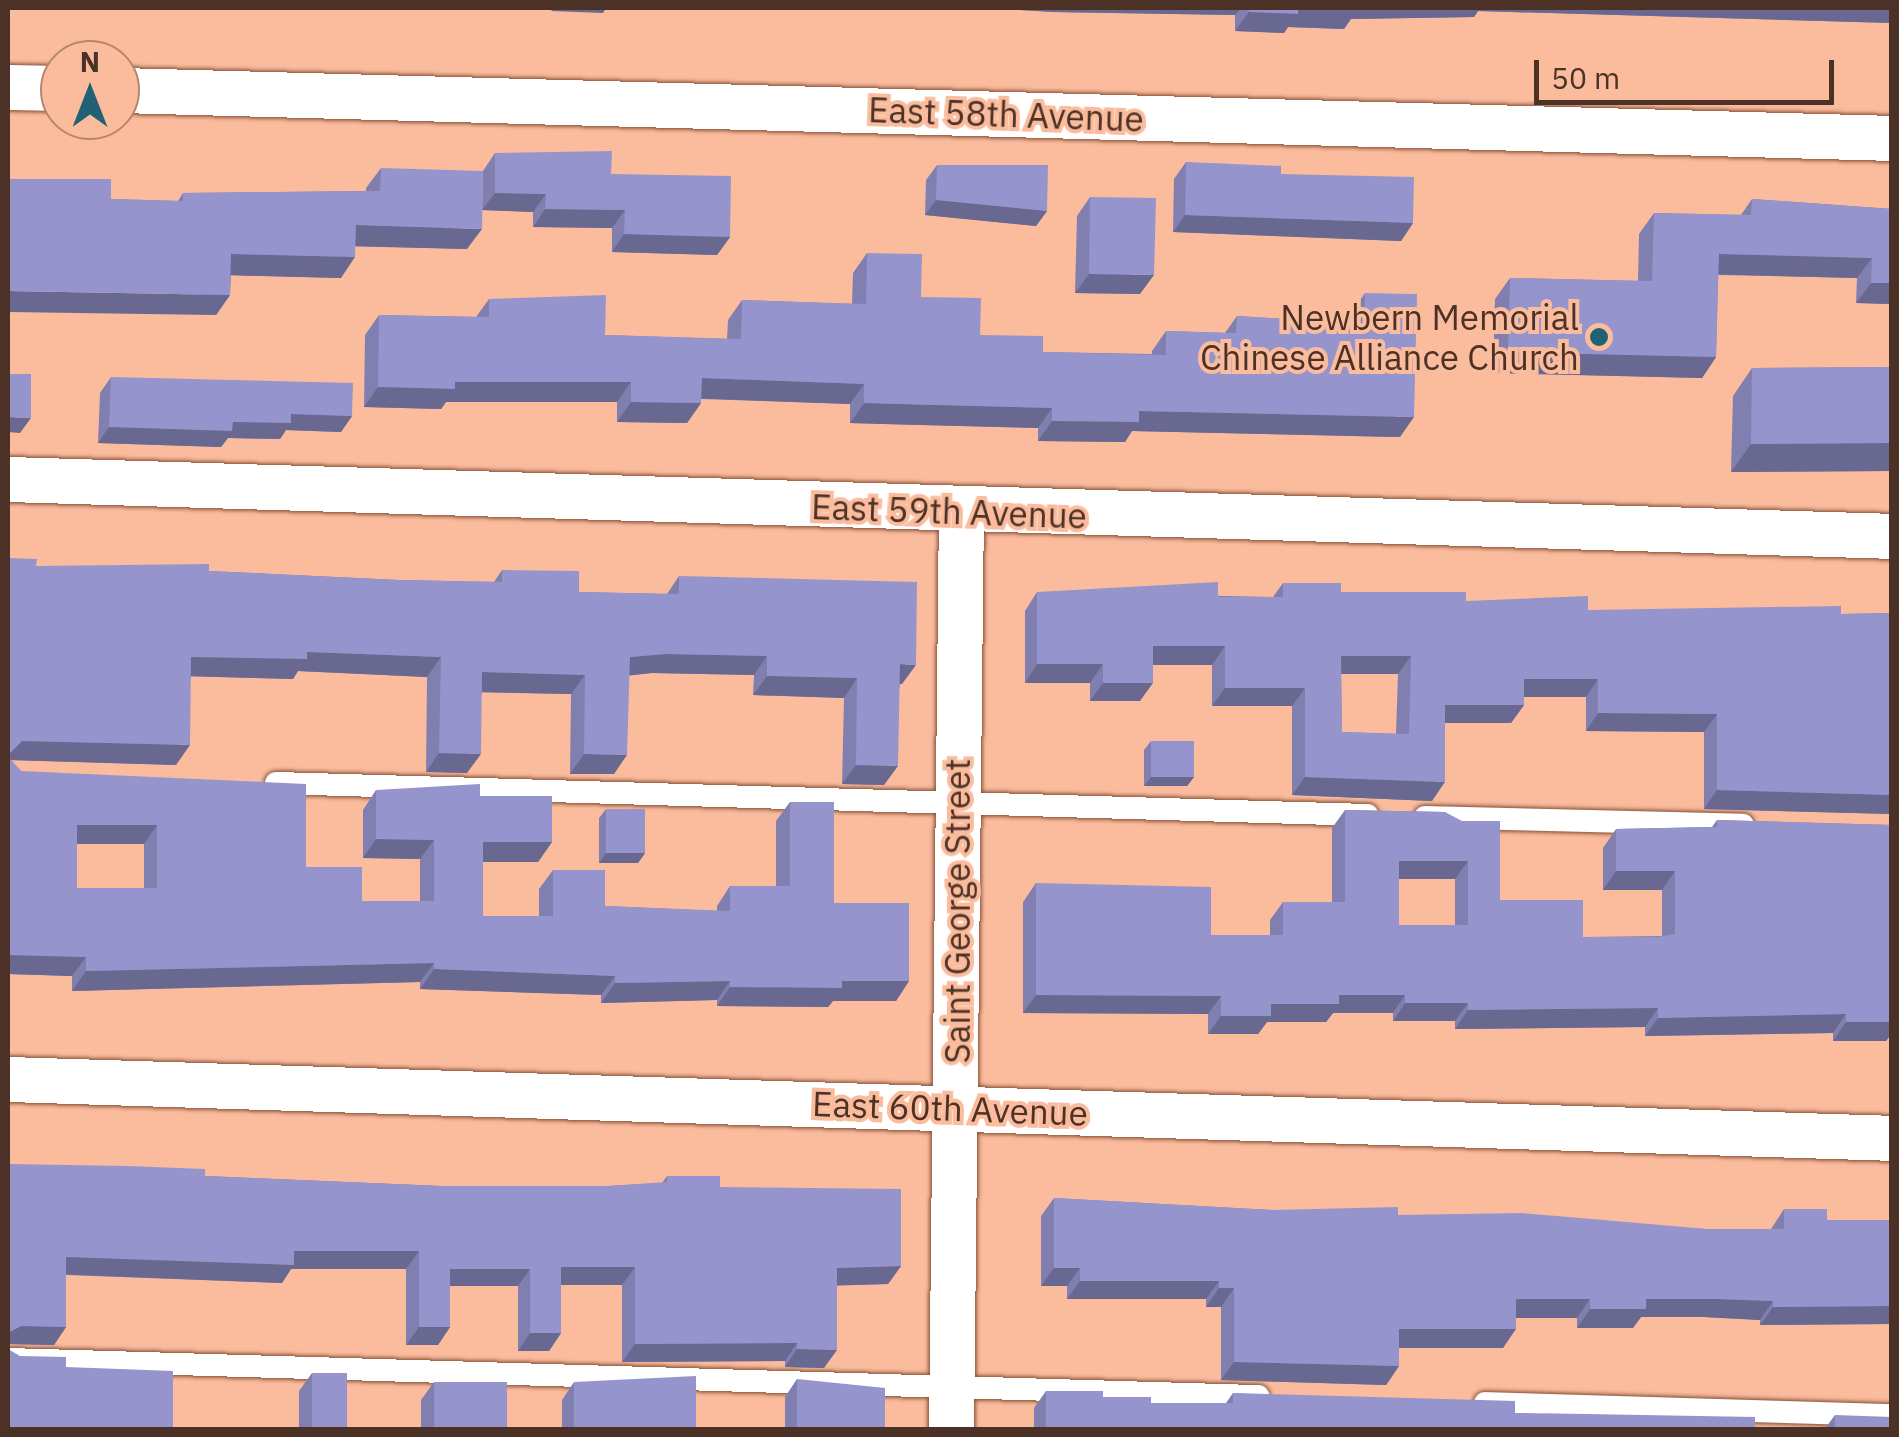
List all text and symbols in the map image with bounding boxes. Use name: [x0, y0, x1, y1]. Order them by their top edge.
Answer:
north arrow: [40, 40, 140, 140]
scale bar: [1539, 40, 1839, 102]
text: N: [80, 43, 100, 80]
text: 50 m: [1551, 58, 1620, 97]
street label: East 58th Avenue: [867, 88, 1145, 140]
place label: Newbern Memorial Chinese Alliance Church: [1200, 296, 1579, 378]
marker: Newbern Memorial Chinese Alliance Church: [1588, 326, 1610, 348]
street label: East 59th Avenue: [810, 485, 1088, 537]
street label: Saint George Street: [936, 758, 978, 1064]
street label: East 60th Avenue: [811, 1082, 1089, 1134]

